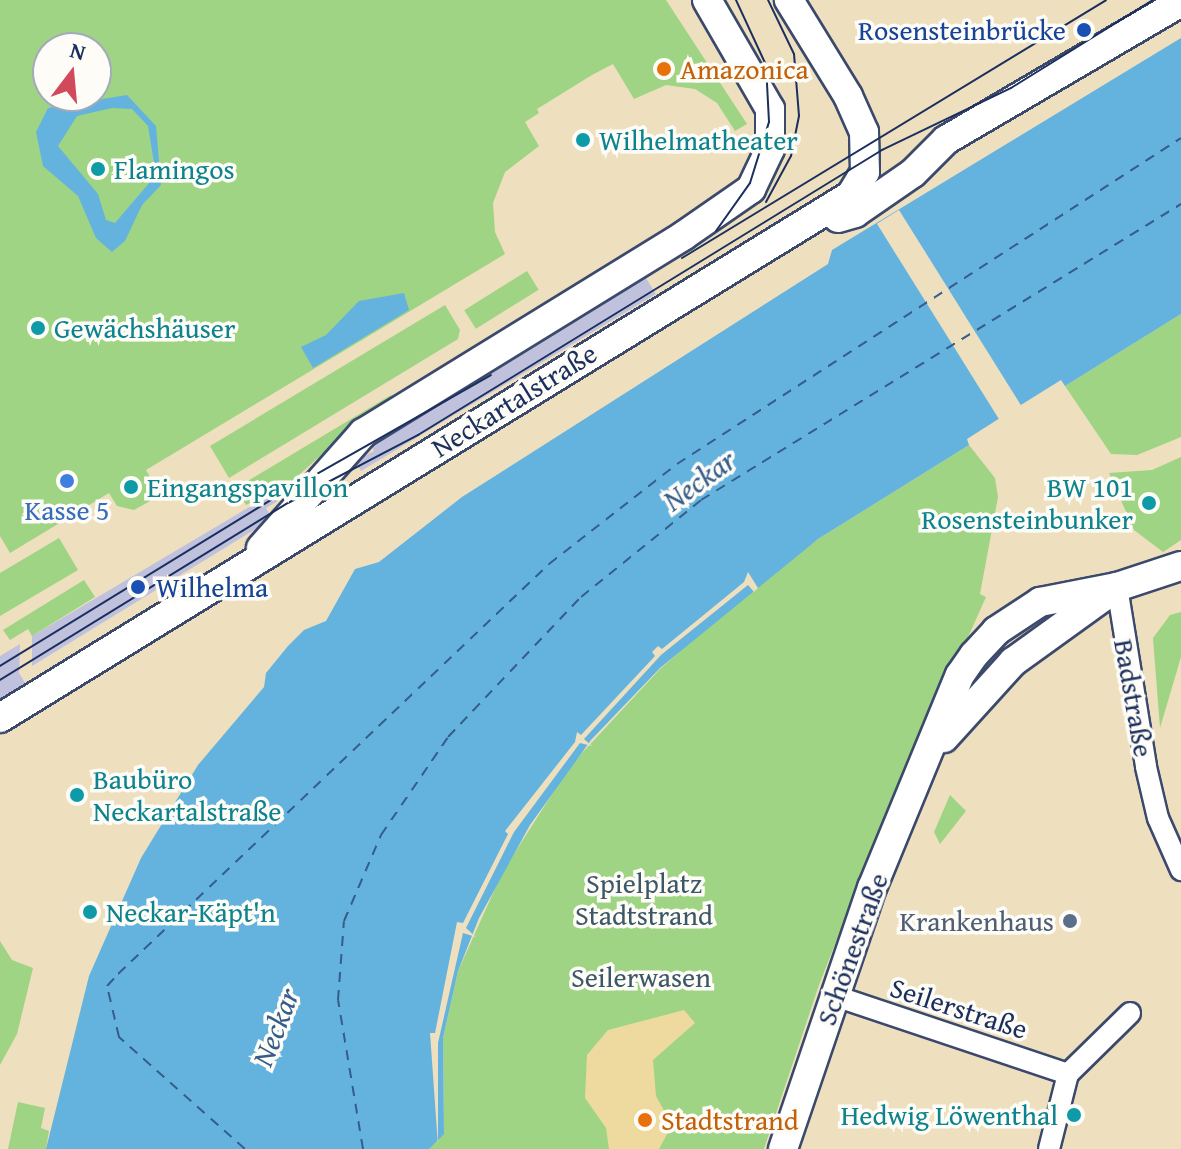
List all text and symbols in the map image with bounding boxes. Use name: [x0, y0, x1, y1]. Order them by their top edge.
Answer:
place label: Rosensteinbrücke: [858, 13, 1066, 47]
marker: Rosensteinbrücke: [1073, 19, 1095, 41]
north arrow: [32, 32, 112, 112]
text: N: [67, 33, 90, 68]
place label: Amazonica: [680, 52, 809, 86]
marker: Amazonica: [655, 60, 673, 78]
place label: Wilhelmatheater: [599, 123, 798, 157]
marker: Wilhelmatheater: [574, 131, 592, 149]
place label: Flamingos: [114, 152, 235, 186]
marker: Flamingos: [89, 160, 107, 178]
place label: Gewächshäuser: [54, 311, 235, 345]
marker: Gewächshäuser: [29, 319, 47, 337]
street label: Neckartalstraße: [425, 336, 603, 464]
water label: Neckar: [656, 442, 742, 518]
place label: Eingangspavillon: [147, 470, 348, 504]
place label: BW 101 Rosensteinbunker: [921, 470, 1133, 536]
marker: Kasse 5: [58, 472, 76, 490]
marker: Eingangspavillon: [122, 478, 140, 496]
place label: Kasse 5: [25, 493, 109, 527]
marker: BW 101 Rosensteinbunker: [1140, 494, 1158, 512]
place label: Wilhelma: [156, 570, 268, 604]
marker: Wilhelma: [127, 576, 149, 598]
street label: Badstraße: [1107, 636, 1161, 760]
place label: Baubüro Neckartalstraße: [93, 762, 281, 828]
marker: Baubüro Neckartalstraße: [68, 786, 86, 804]
park label: Spielplatz Stadtstrand: [575, 866, 713, 932]
street label: Schönestraße: [809, 868, 895, 1030]
place label: Neckar-Käpt'n: [106, 895, 276, 929]
marker: Neckar-Käpt'n: [81, 903, 99, 921]
place label: Krankenhaus: [899, 904, 1054, 938]
marker: Krankenhaus: [1061, 912, 1079, 930]
park label: Seilerwasen: [571, 960, 711, 994]
street label: Seilerstraße: [886, 970, 1032, 1046]
water label: Neckar: [244, 983, 306, 1071]
place label: Hedwig Löwenthal: [841, 1098, 1058, 1132]
place label: Stadtstrand: [661, 1103, 799, 1137]
marker: Hedwig Löwenthal: [1065, 1106, 1083, 1124]
marker: Stadtstrand: [636, 1111, 654, 1129]

